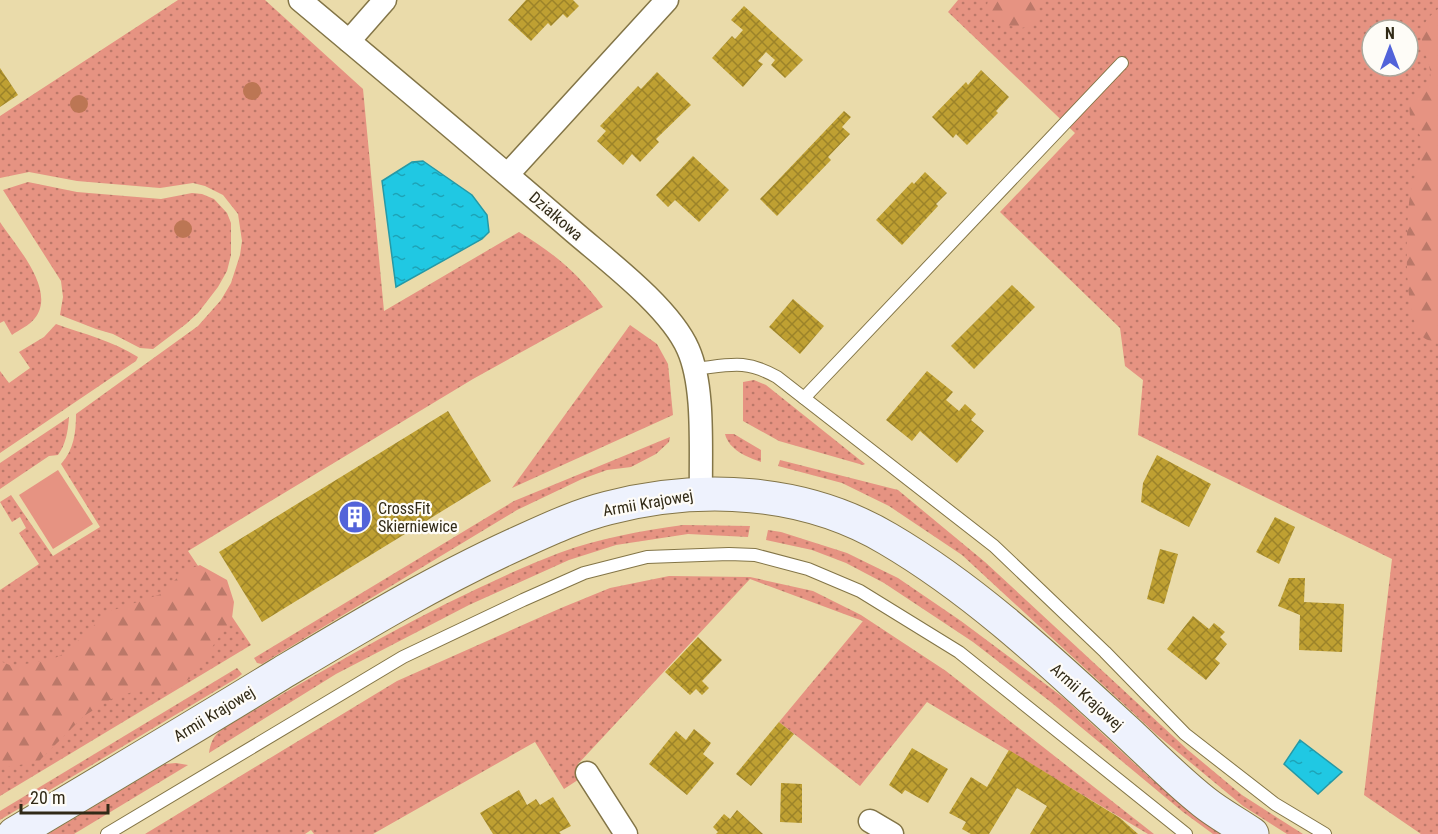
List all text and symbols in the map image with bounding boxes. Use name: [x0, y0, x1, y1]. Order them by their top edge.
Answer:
north arrow: [1360, 18, 1420, 78]
text: N: [1385, 24, 1395, 43]
street label: Działkowa: [525, 188, 587, 244]
street label: Armii Krajowej: [601, 486, 695, 520]
building icon: CrossFit Skierniewice: [337, 499, 373, 535]
place label: CrossFit Skierniewice: [378, 499, 457, 536]
street label: Armii Krajowej: [1047, 659, 1127, 735]
street label: Armii Krajowej: [170, 682, 258, 746]
scale bar: [21, 777, 108, 815]
text: 20 m: [30, 787, 65, 808]

